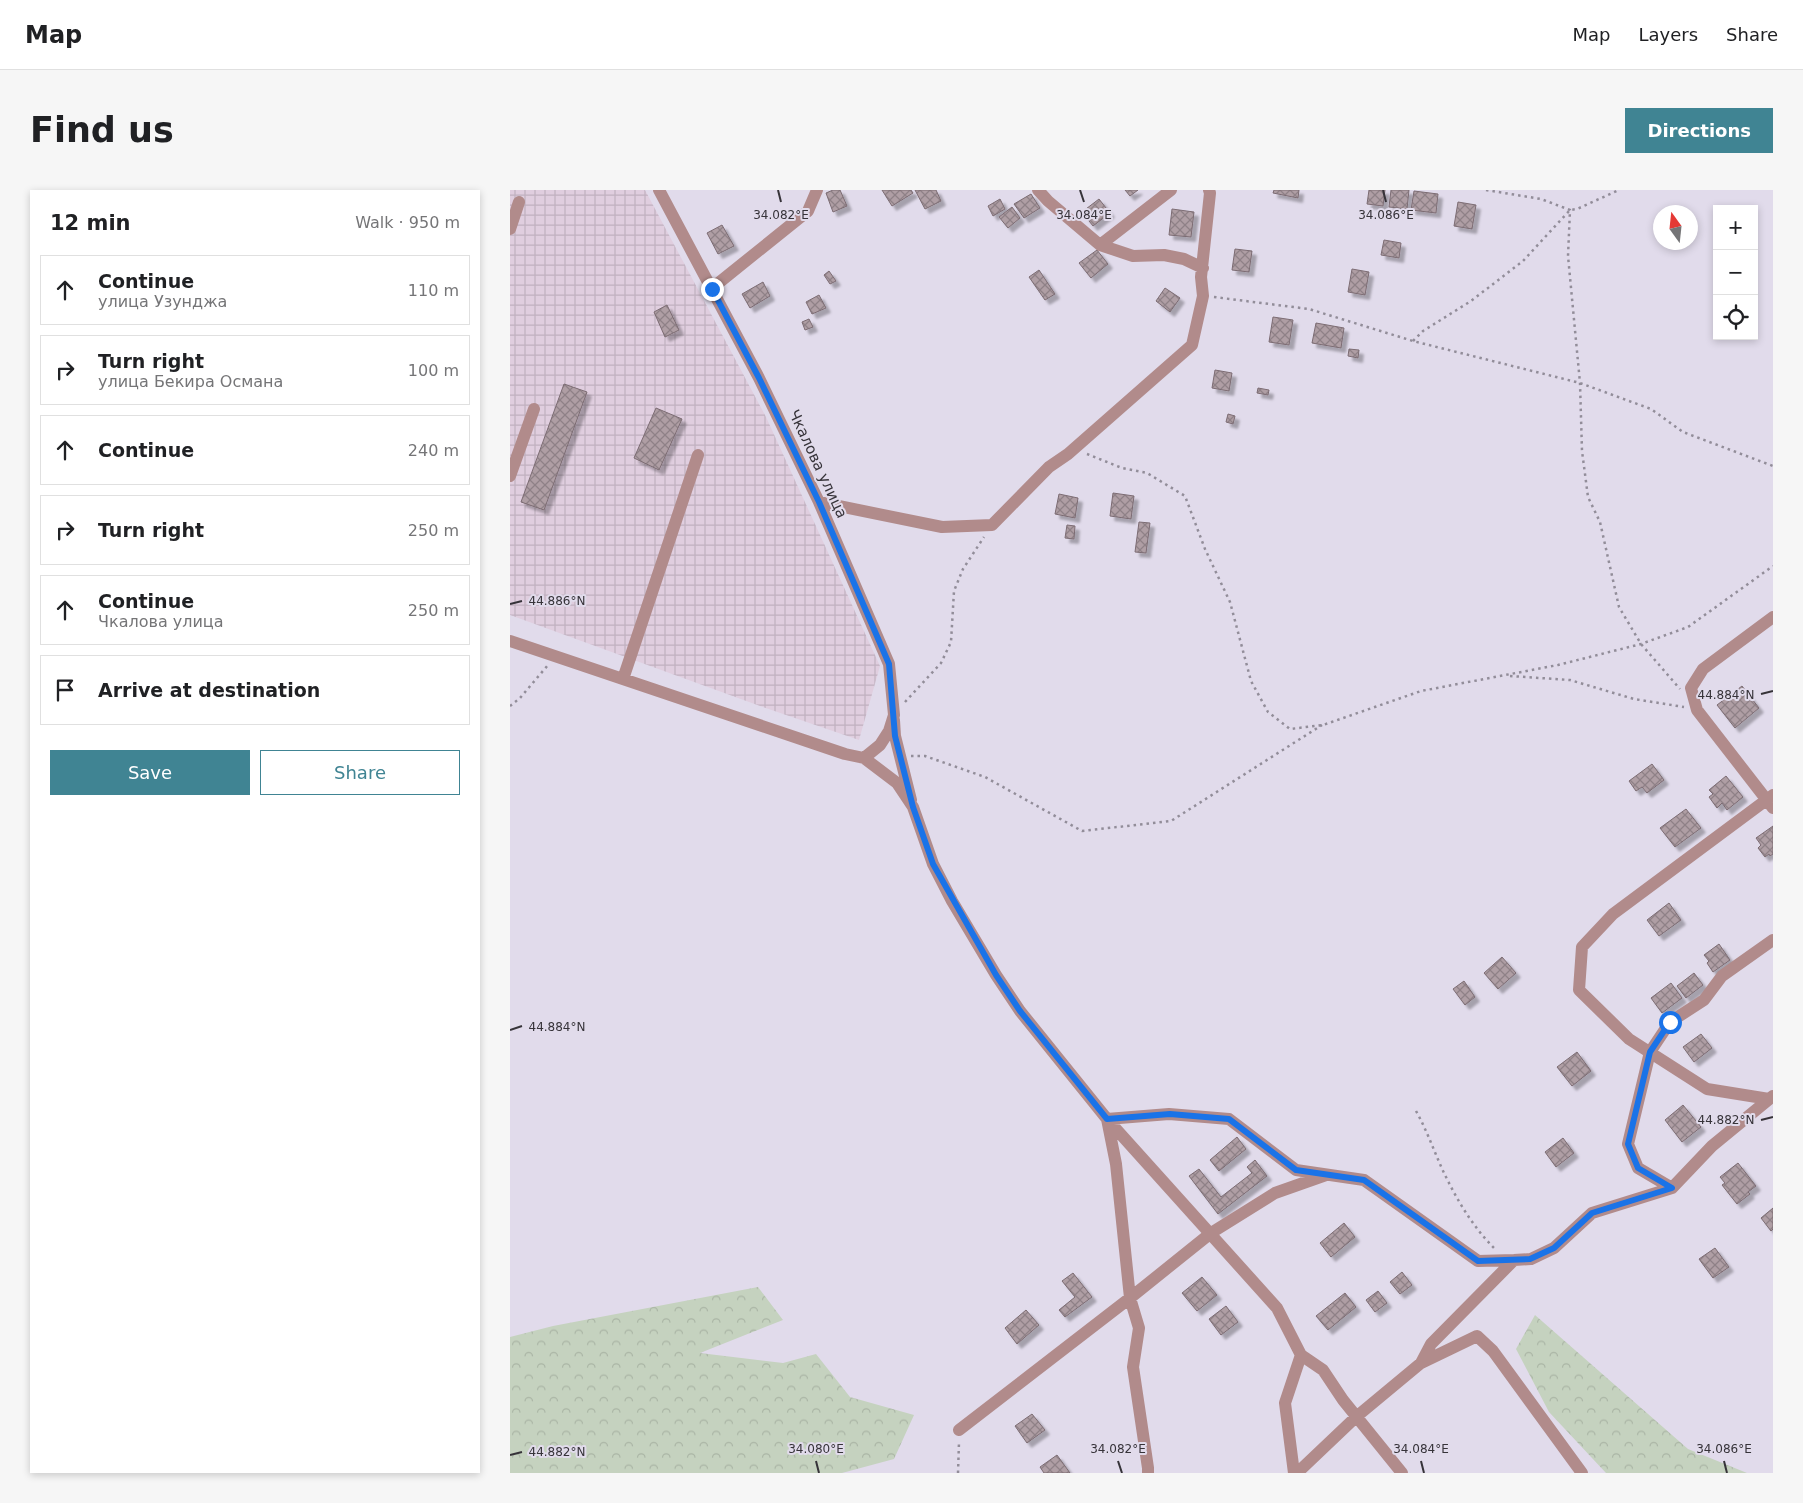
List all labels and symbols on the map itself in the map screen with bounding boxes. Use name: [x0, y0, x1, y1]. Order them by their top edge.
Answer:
north arrow: [1653, 205, 1698, 250]
text: 34.082°E: [753, 208, 809, 222]
text: 34.084°E: [1056, 208, 1112, 222]
text: 34.086°E: [1358, 208, 1414, 222]
route end: [701, 278, 724, 301]
street label: Чкалова улица: [785, 407, 851, 521]
text: 44.886°N: [529, 594, 585, 608]
text: 44.884°N: [1698, 688, 1754, 702]
route start: [1659, 1011, 1682, 1034]
text: 44.884°N: [529, 1020, 585, 1034]
text: 44.882°N: [1698, 1113, 1754, 1127]
text: 34.080°E: [788, 1442, 844, 1456]
text: 34.082°E: [1090, 1442, 1146, 1456]
text: 34.084°E: [1393, 1442, 1449, 1456]
text: 34.086°E: [1696, 1442, 1752, 1456]
text: 44.882°N: [529, 1445, 585, 1459]

